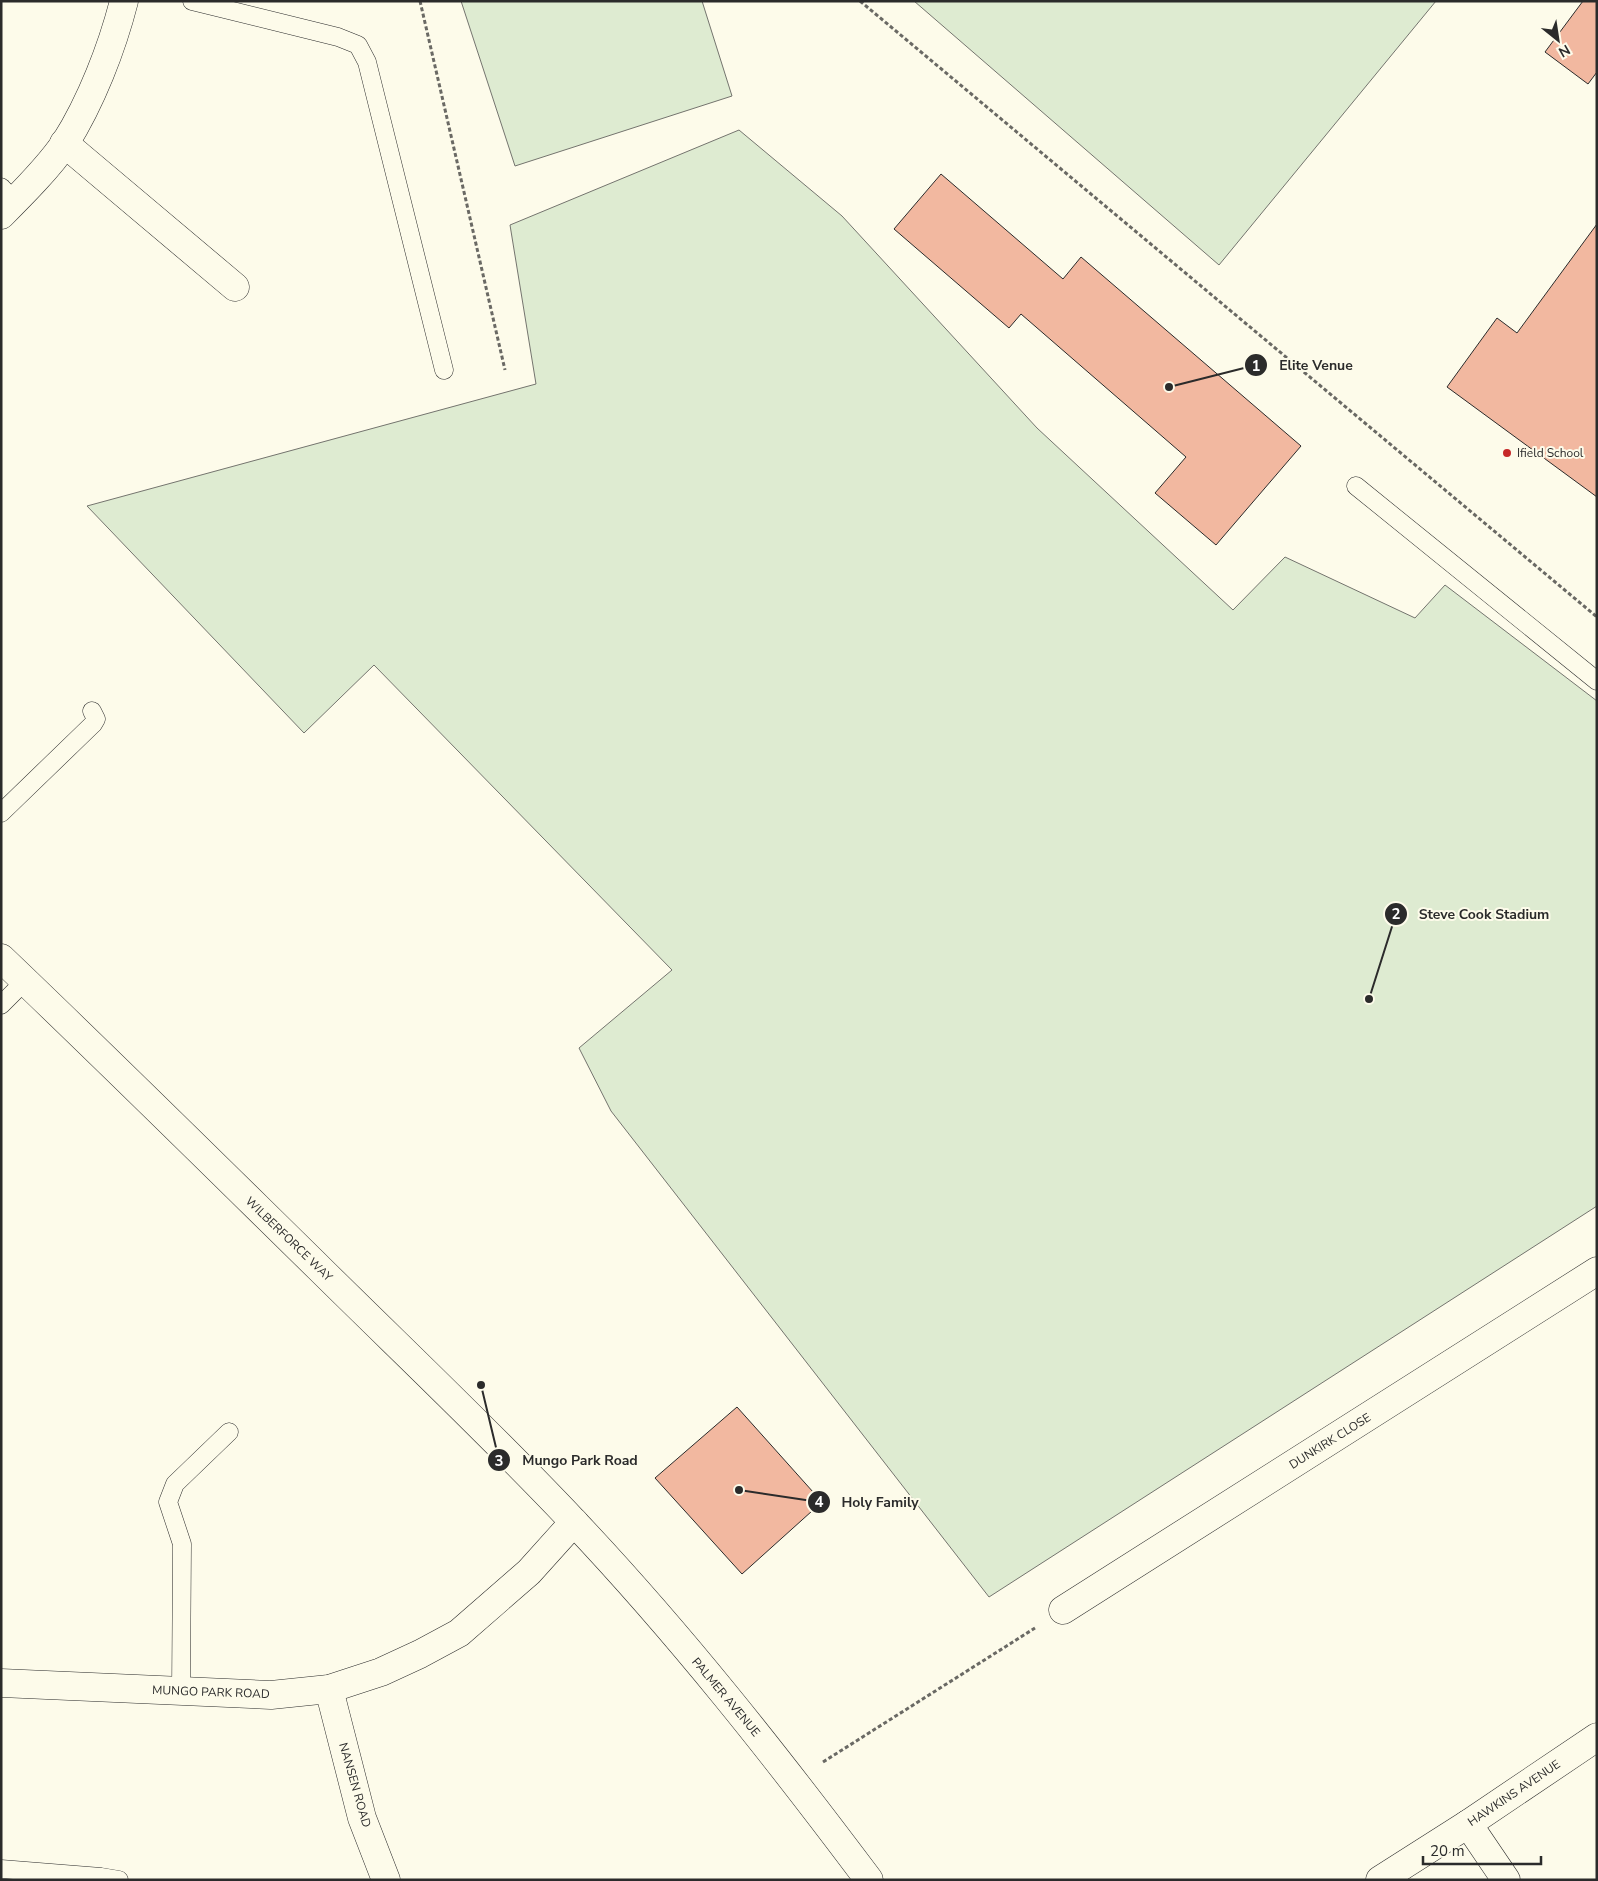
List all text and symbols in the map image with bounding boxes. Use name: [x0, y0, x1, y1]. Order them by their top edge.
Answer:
north arrow: [1533, 15, 1583, 65]
text: N: [1555, 40, 1574, 62]
callout: Elite Venue: [1244, 351, 1363, 380]
text: 1: [1251, 356, 1261, 376]
text: Elite Venue: [1279, 356, 1353, 375]
place label: Ifield School: [1517, 445, 1584, 461]
marker: Ifield School: [1501, 447, 1513, 459]
callout: Steve Cook Stadium: [1384, 900, 1560, 929]
text: 2: [1391, 904, 1401, 924]
text: Steve Cook Stadium: [1419, 905, 1549, 924]
street label: WILBERFORCE WAY: [242, 1193, 337, 1285]
street label: DUNKIRK CLOSE: [1286, 1409, 1374, 1473]
callout: Mungo Park Road: [487, 1446, 647, 1475]
text: 3: [494, 1451, 504, 1471]
text: Mungo Park Road: [522, 1451, 638, 1470]
callout: Holy Family: [806, 1488, 929, 1517]
text: 4: [814, 1492, 824, 1512]
text: Holy Family: [841, 1493, 919, 1512]
street label: PALMER AVENUE: [688, 1654, 764, 1740]
street label: MUNGO PARK ROAD: [152, 1682, 270, 1702]
street label: NANSEN ROAD: [335, 1741, 375, 1829]
street label: HAWKINS AVENUE: [1465, 1756, 1563, 1830]
scale bar: [1423, 1834, 1540, 1866]
text: 20 m: [1430, 1841, 1465, 1861]

